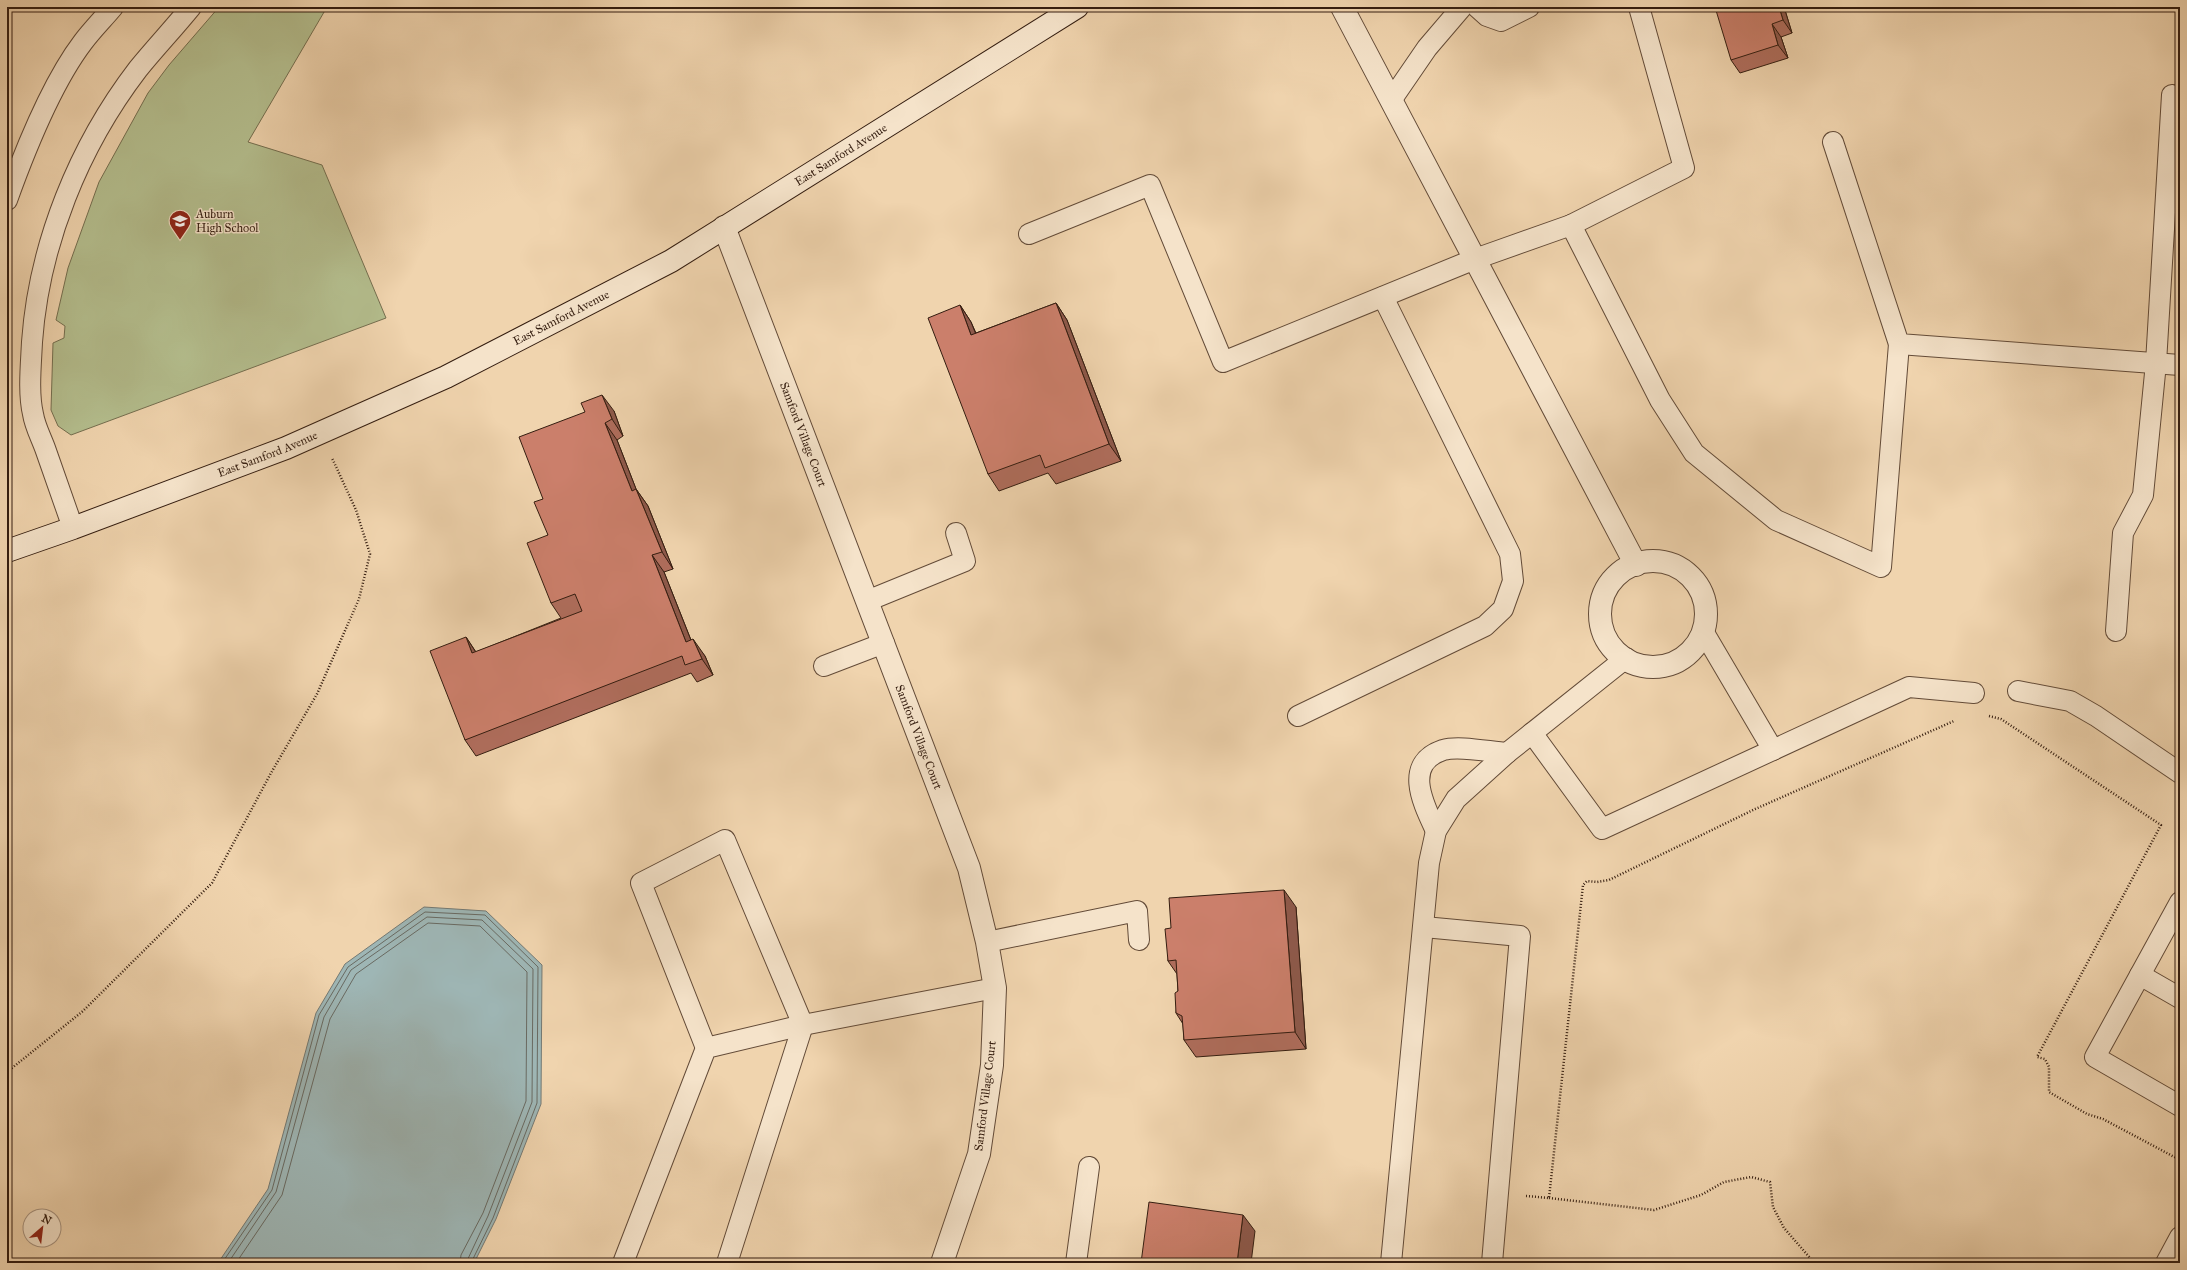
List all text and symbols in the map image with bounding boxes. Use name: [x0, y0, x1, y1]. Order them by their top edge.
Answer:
street label: East Samford Avenue: [792, 121, 890, 189]
place label: Auburn High School: [195, 207, 259, 236]
school or university icon: Auburn High School: [167, 208, 193, 241]
street label: East Samford Avenue: [511, 287, 612, 348]
street label: Samford Village Court: [777, 380, 830, 489]
street label: East Samford Avenue: [216, 428, 320, 480]
street label: Samford Village Court: [893, 683, 946, 792]
street label: Samford Village Court: [971, 1039, 1000, 1152]
north arrow: [22, 1208, 62, 1248]
text: N: [39, 1212, 54, 1228]

